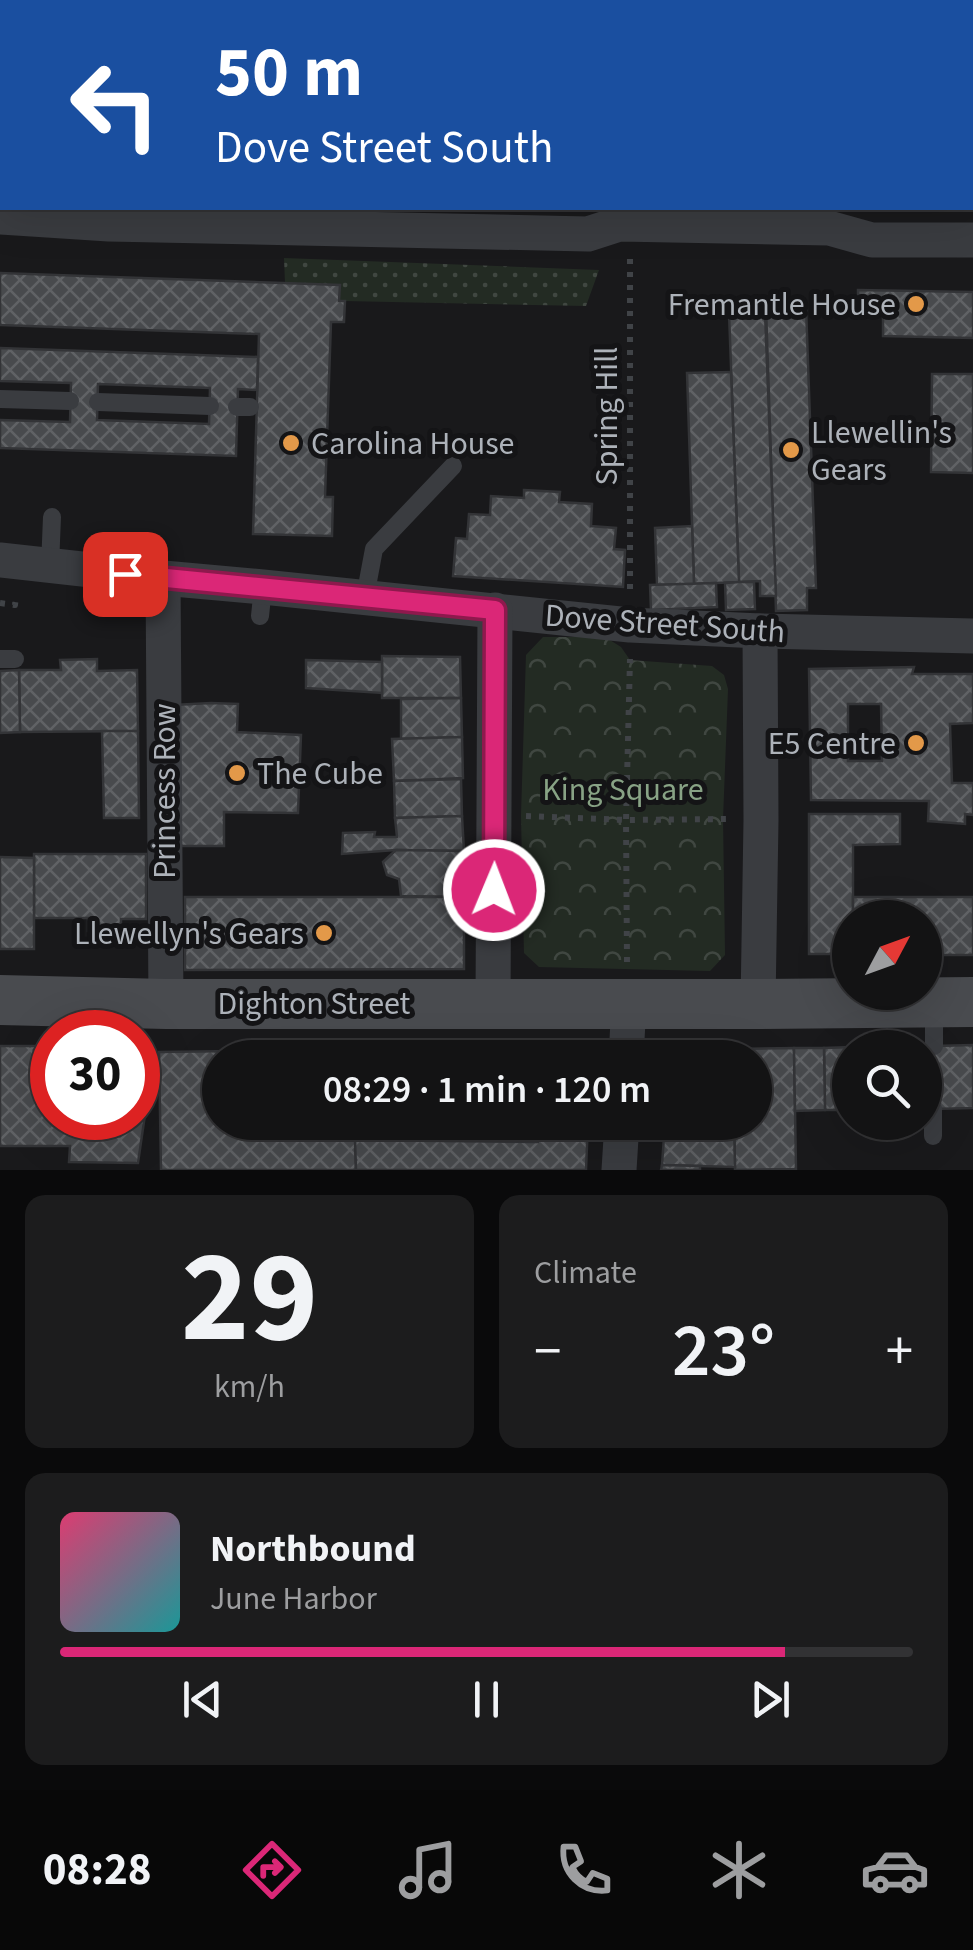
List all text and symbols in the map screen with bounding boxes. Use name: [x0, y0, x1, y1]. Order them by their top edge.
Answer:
text: 50 m: [215, 23, 363, 123]
icon: left: [50, 40, 180, 170]
text: Dove Street South: [215, 116, 553, 180]
place label: Fremantle House: [668, 282, 896, 328]
marker: Fremantle House: [905, 293, 927, 315]
street label: Spring Hill: [584, 347, 630, 485]
place label: Llewellin's Gears: [811, 410, 952, 493]
place label: Carolina House: [311, 421, 515, 467]
marker: Carolina House: [280, 432, 302, 454]
marker: Llewellin's Gears: [780, 439, 802, 461]
pin: [83, 532, 168, 617]
icon: arrive: [98, 547, 153, 602]
street label: Dove Street South: [543, 593, 787, 655]
street label: Princess Row: [142, 703, 188, 879]
place label: E5 Centre: [768, 721, 896, 767]
marker: E5 Centre: [905, 732, 927, 754]
place label: The Cube: [257, 751, 383, 797]
marker: The Cube: [226, 762, 248, 784]
park label: King Square: [542, 767, 704, 813]
position arrow: [442, 838, 546, 942]
north arrow: [832, 900, 942, 1010]
map controls: [832, 900, 942, 1140]
place label: Llewellyn's Gears: [74, 911, 304, 957]
marker: Llewellyn's Gears: [313, 922, 335, 944]
street label: Dighton Street: [218, 981, 411, 1027]
speed limit sign: 30: [30, 1010, 160, 1140]
button: search: [832, 1030, 942, 1140]
text: 08:29 · 1 min · 120 m: [323, 1063, 651, 1117]
text: 29: [181, 1206, 318, 1391]
text: Climate: [534, 1250, 637, 1296]
text: 23°: [672, 1298, 775, 1405]
text: −: [534, 1313, 561, 1391]
text: +: [886, 1313, 913, 1391]
text: km/h: [214, 1364, 285, 1410]
text: Northbound: [210, 1522, 416, 1576]
text: June Harbor: [210, 1576, 377, 1622]
icon: previous: [175, 1672, 230, 1727]
icon: pause: [459, 1672, 514, 1727]
icon: next: [743, 1672, 798, 1727]
icon: directions: [237, 1835, 307, 1905]
icon: music: [393, 1835, 463, 1905]
icon: phone: [549, 1835, 619, 1905]
icon: climate: [704, 1835, 774, 1905]
icon: car: [860, 1835, 930, 1905]
text: 08:28: [43, 1838, 151, 1902]

